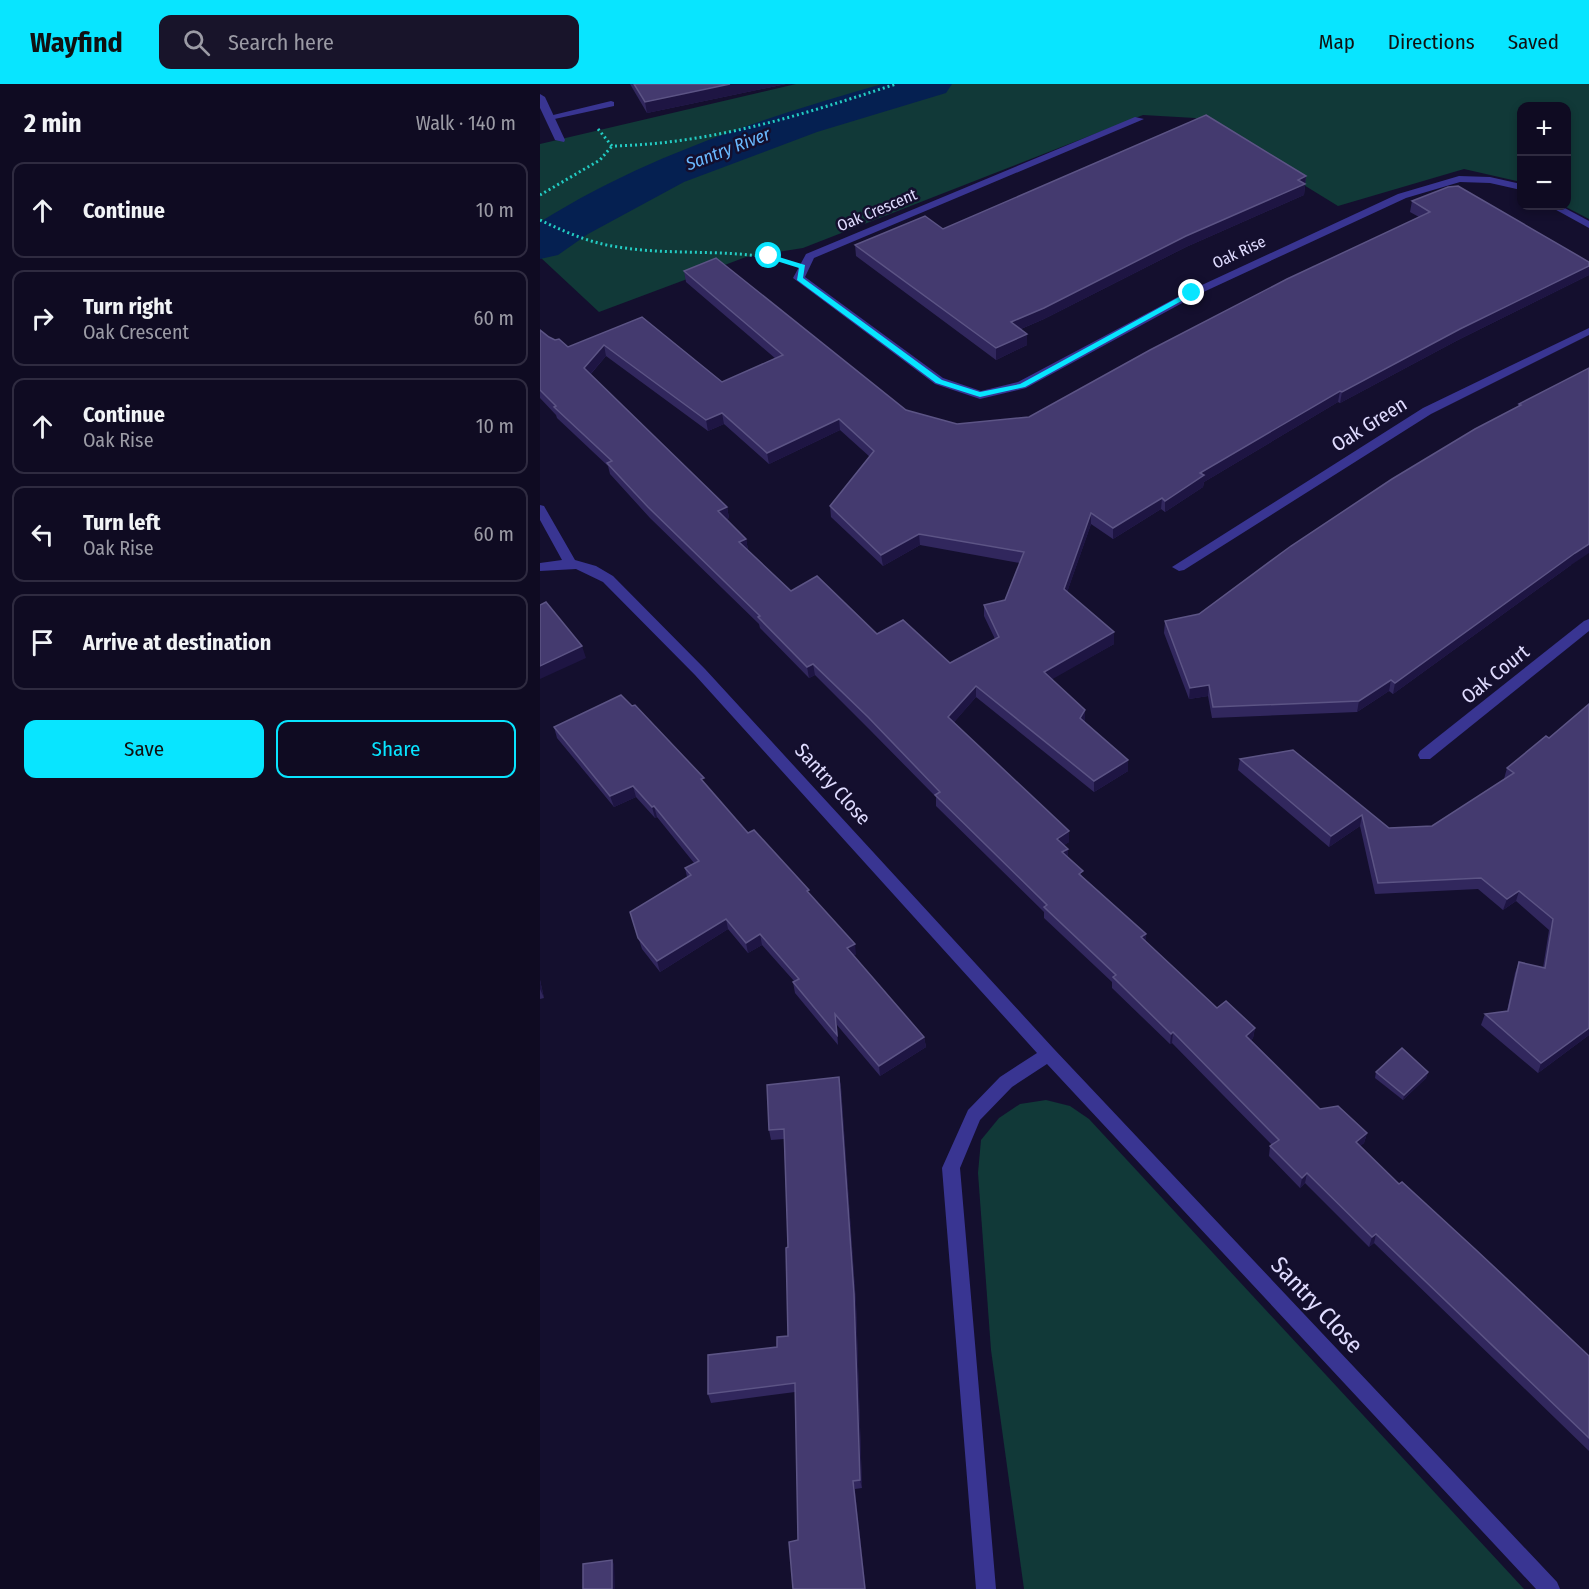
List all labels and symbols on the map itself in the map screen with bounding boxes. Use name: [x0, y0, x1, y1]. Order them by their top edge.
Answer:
water label: Santry River: [682, 123, 774, 176]
street label: Oak Crescent: [834, 184, 920, 235]
street label: Oak Rise: [1209, 231, 1269, 273]
route start: [755, 242, 781, 268]
route end: [1178, 279, 1204, 305]
street label: Oak Green: [1327, 391, 1411, 457]
street label: Oak Court: [1456, 639, 1534, 709]
street label: Santry Close: [790, 738, 876, 830]
street label: Santry Close: [1265, 1251, 1369, 1359]

